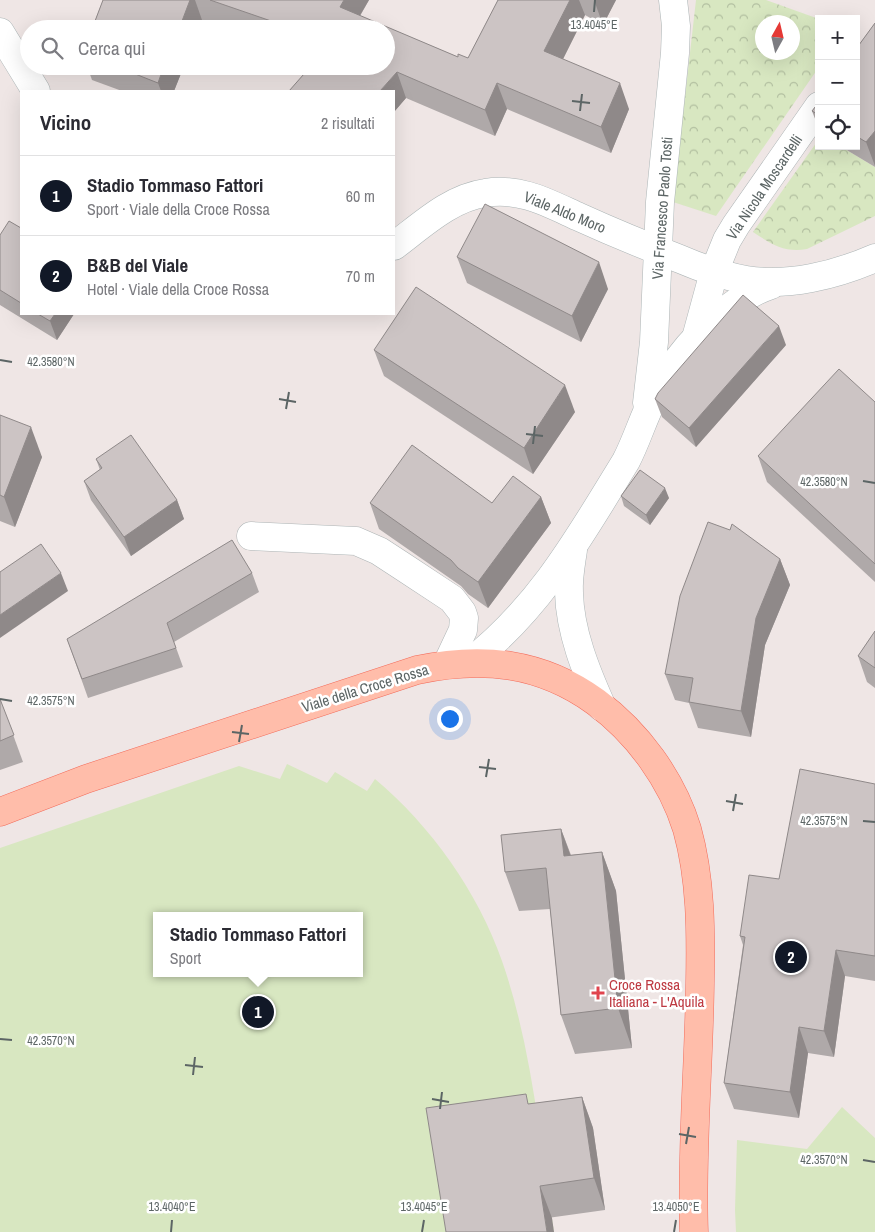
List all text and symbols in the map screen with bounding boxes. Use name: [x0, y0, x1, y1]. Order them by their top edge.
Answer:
north arrow: [755, 15, 800, 60]
map controls: [815, 15, 860, 150]
button: +: [815, 15, 860, 60]
text: 13.4045°E: [571, 17, 617, 33]
search box: [20, 20, 395, 75]
icon: search: [38, 34, 66, 62]
text: Cerca qui: [78, 35, 146, 61]
button: −: [815, 60, 860, 105]
button: locate: [815, 105, 860, 150]
text: Vicino: [40, 108, 91, 137]
text: 2 risultati: [321, 112, 375, 134]
street label: Via Nicola Moscardelli: [721, 130, 807, 244]
street label: Via Francesco Paolo Tosti: [647, 136, 677, 280]
text: Stadio Tommaso Fattori: [87, 172, 263, 198]
text: 1: [52, 185, 60, 207]
text: 60 m: [346, 185, 375, 207]
street label: Viale Aldo Moro: [521, 186, 609, 238]
text: Sport · Viale della Croce Rossa: [87, 198, 270, 220]
text: B&B del Viale: [87, 252, 188, 278]
text: 2: [52, 265, 60, 287]
text: 70 m: [346, 265, 375, 287]
text: Hotel · Viale della Croce Rossa: [87, 278, 269, 300]
text: 42.3580°N: [27, 354, 75, 370]
text: 42.3580°N: [800, 474, 848, 490]
street label: Viale della Croce Rossa: [299, 659, 431, 717]
text: 42.3575°N: [27, 693, 75, 709]
your location: [437, 706, 463, 732]
text: 42.3575°N: [800, 813, 848, 829]
popup: [153, 912, 363, 977]
text: Stadio Tommaso Fattori: [170, 921, 346, 947]
pin: 2: [775, 938, 807, 976]
text: Sport: [170, 947, 201, 969]
place label: Croce Rossa Italiana - L'Aquila: [609, 974, 705, 1012]
marker: Croce Rossa Italiana - L'Aquila: [591, 986, 605, 1000]
pin: 1: [242, 993, 274, 1031]
text: 42.3570°N: [27, 1033, 75, 1049]
text: 42.3570°N: [800, 1152, 848, 1168]
text: 13.4040°E: [149, 1199, 195, 1215]
text: 13.4045°E: [401, 1199, 447, 1215]
text: 13.4050°E: [653, 1199, 699, 1215]

